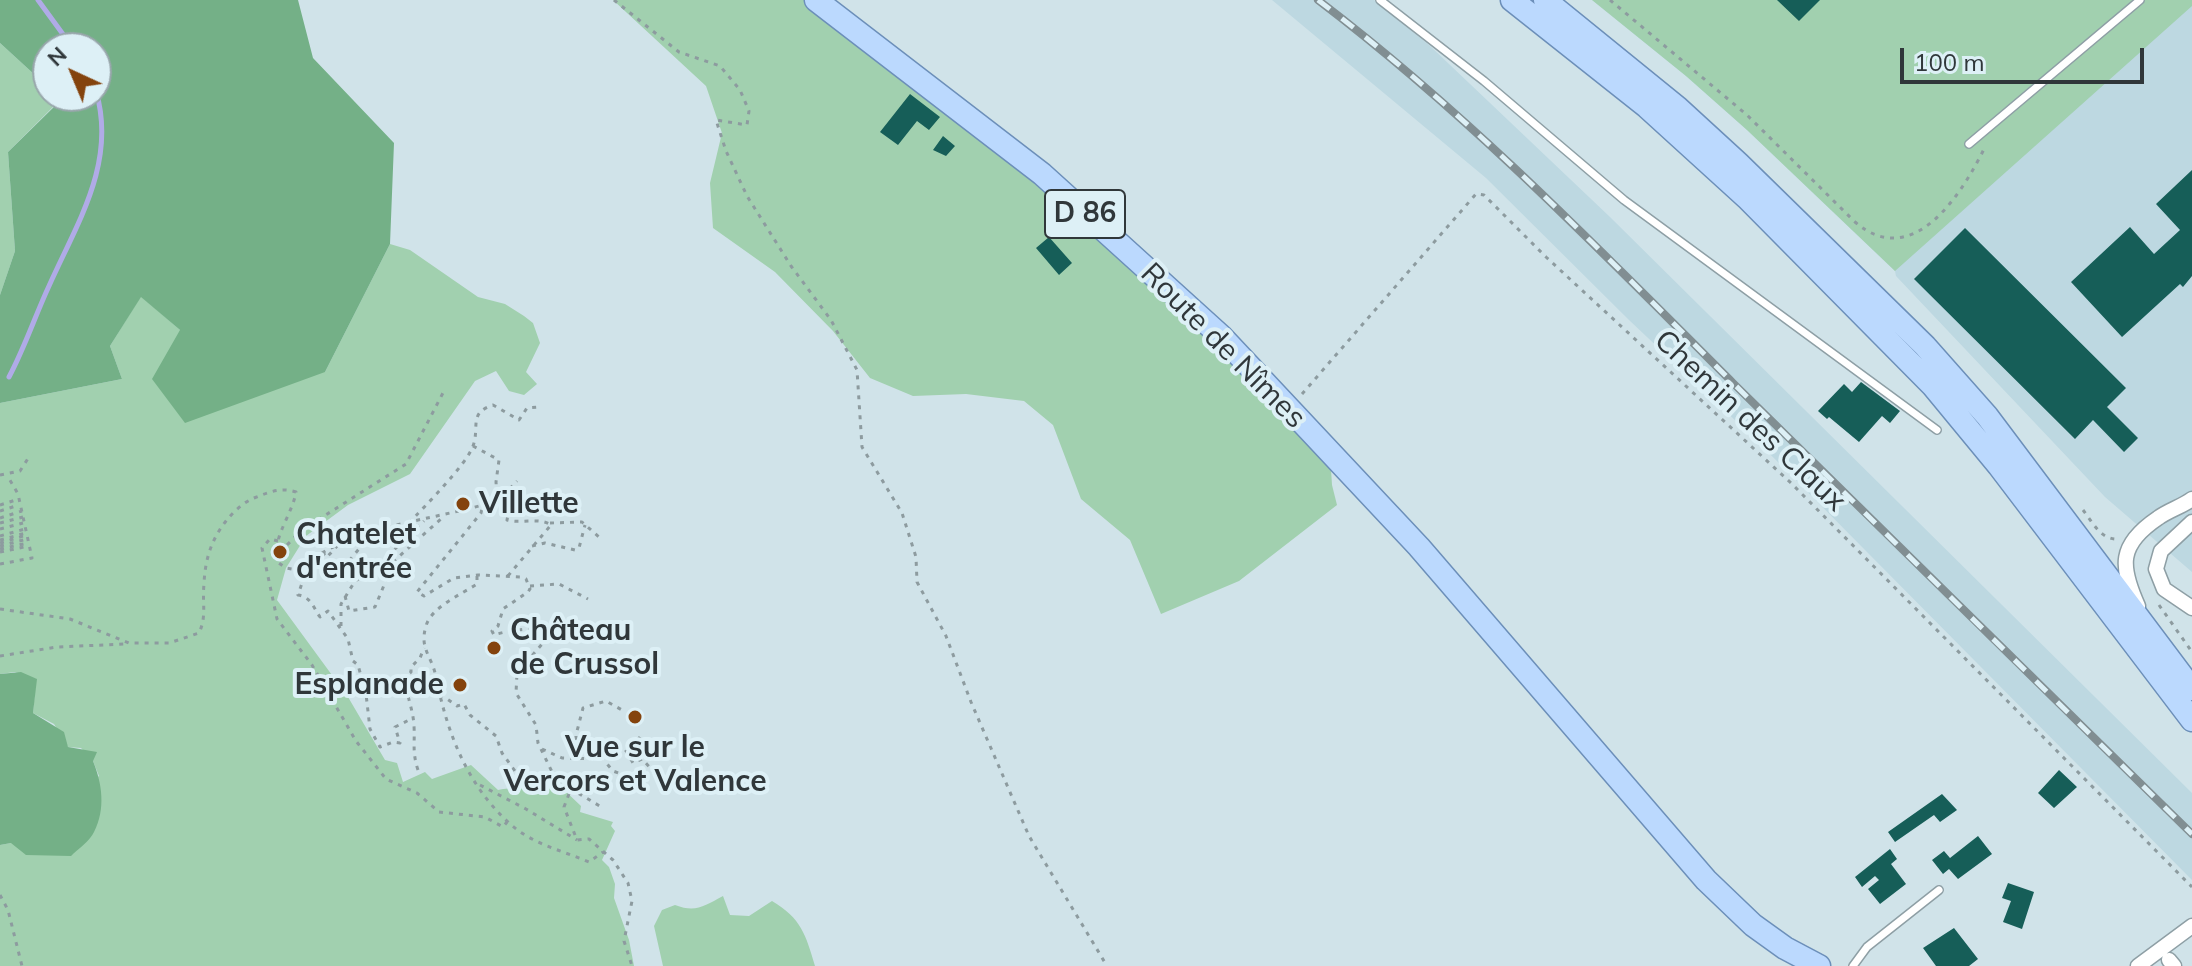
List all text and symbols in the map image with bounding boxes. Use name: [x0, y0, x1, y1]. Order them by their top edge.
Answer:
north arrow: [32, 32, 112, 112]
scale bar: [1904, 32, 2148, 82]
text: N: [41, 40, 72, 72]
text: 100 m: [1914, 47, 1985, 77]
road number: D 86: [1045, 190, 1125, 238]
street label: Route de Nîmes: [1133, 256, 1313, 436]
street label: Chemin des Claux: [1647, 323, 1853, 519]
place label: Villette: [479, 486, 579, 522]
marker: Villette: [454, 495, 472, 513]
place label: Chatelet d'entrée: [296, 517, 416, 588]
marker: Chatelet d'entrée: [271, 543, 289, 561]
place label: Château de Crussol: [510, 613, 659, 684]
marker: Château de Crussol: [485, 639, 503, 657]
place label: Esplanade: [295, 667, 444, 703]
marker: Esplanade: [451, 676, 469, 694]
marker: Vue sur le Vercors et Valence: [626, 708, 644, 726]
place label: Vue sur le Vercors et Valence: [503, 730, 767, 800]

